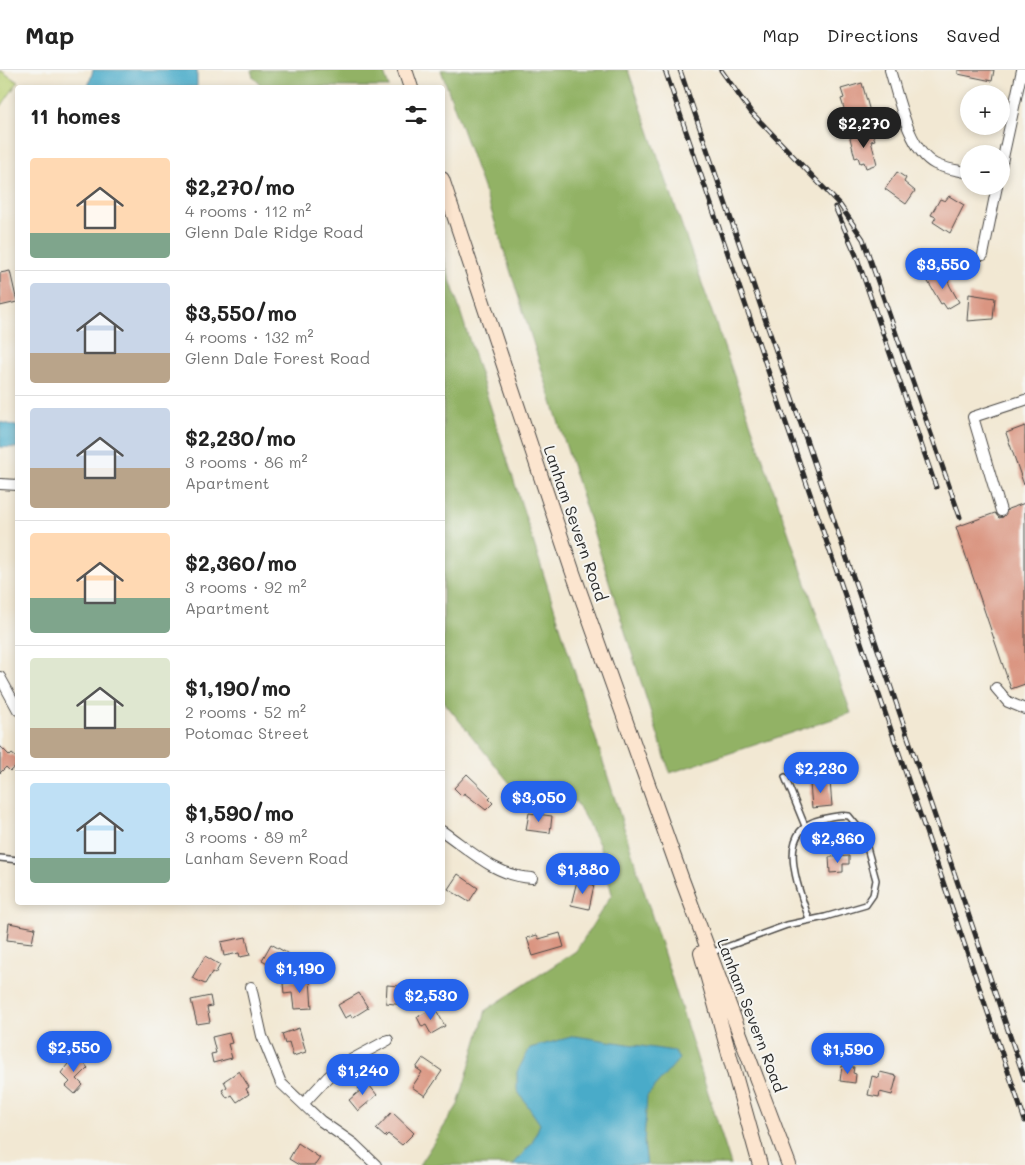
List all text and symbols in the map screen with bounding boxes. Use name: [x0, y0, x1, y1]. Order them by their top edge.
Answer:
text: Map: [25, 19, 74, 50]
text: Map: [762, 23, 799, 47]
text: Directions: [827, 23, 919, 47]
text: Saved: [947, 23, 1000, 47]
map controls: [960, 85, 1010, 195]
button: +: [960, 85, 1010, 135]
icon: filters: [402, 101, 430, 129]
text: 11 homes: [30, 102, 121, 129]
pin: $2,270: [823, 106, 905, 149]
text: $2,270: [838, 112, 890, 133]
button: −: [960, 145, 1010, 195]
text: $2,270/mo: [185, 173, 295, 200]
icon: home: [70, 178, 130, 238]
text: 4 rooms · 112 m²: [185, 200, 311, 221]
text: Glenn Dale Ridge Road: [185, 221, 363, 242]
pin: $3,550: [902, 248, 984, 290]
text: $3,550: [916, 253, 970, 274]
text: $3,550/mo: [185, 299, 297, 326]
icon: home: [70, 303, 130, 363]
text: 4 rooms · 132 m²: [185, 326, 314, 347]
text: Glenn Dale Forest Road: [185, 347, 370, 368]
text: $2,230/mo: [185, 424, 296, 451]
icon: home: [70, 428, 130, 488]
street label: Lanham Severn Road: [539, 442, 613, 604]
text: 3 rooms · 86 m²: [185, 451, 308, 472]
text: Apartment: [185, 472, 270, 493]
text: $2,360/mo: [185, 549, 297, 576]
icon: home: [70, 553, 130, 613]
text: 3 rooms · 92 m²: [185, 576, 307, 597]
text: Apartment: [185, 597, 270, 618]
text: $1,190/mo: [185, 674, 291, 701]
icon: home: [70, 678, 130, 738]
text: 2 rooms · 52 m²: [185, 701, 306, 722]
text: Potomac Street: [185, 722, 309, 743]
pin: $2,230: [780, 752, 862, 794]
text: $2,230: [795, 757, 847, 778]
pin: $3,050: [498, 780, 580, 823]
text: $3,050: [512, 786, 566, 807]
text: $1,590/mo: [185, 799, 294, 826]
icon: home: [70, 803, 130, 863]
pin: $2,360: [797, 822, 879, 864]
text: 3 rooms · 89 m²: [185, 826, 307, 847]
text: $2,360: [811, 827, 865, 848]
text: Lanham Severn Road: [185, 847, 348, 868]
pin: $1,880: [542, 852, 624, 895]
text: $1,880: [557, 858, 609, 879]
street label: Lanham Severn Road: [713, 935, 791, 1095]
pin: $1,190: [259, 952, 341, 994]
text: $1,190: [276, 957, 324, 978]
pin: $2,530: [390, 978, 472, 1021]
text: $2,530: [405, 984, 457, 1005]
pin: $2,550: [33, 1030, 115, 1073]
pin: $1,590: [807, 1032, 889, 1075]
text: $2,550: [48, 1036, 100, 1057]
text: $1,590: [822, 1038, 874, 1059]
pin: $1,240: [322, 1054, 404, 1096]
text: $1,240: [337, 1059, 389, 1080]

